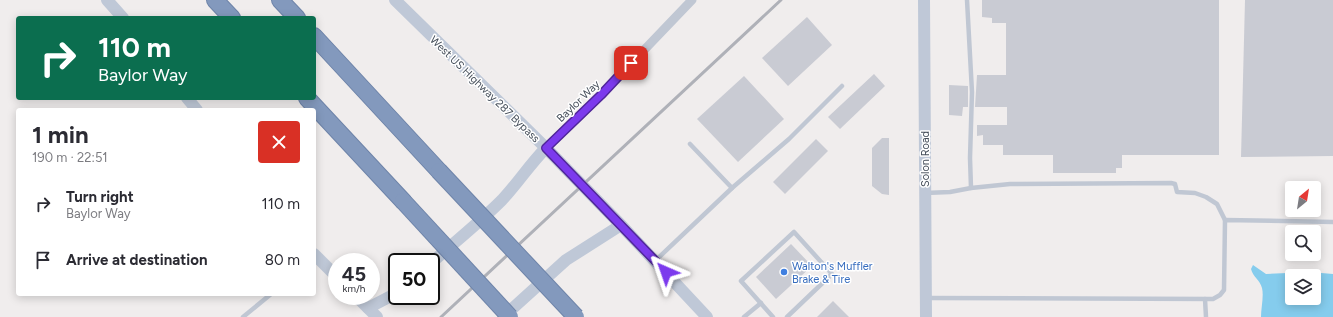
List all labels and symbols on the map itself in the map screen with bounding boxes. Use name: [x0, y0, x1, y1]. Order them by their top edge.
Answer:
street label: West US Highway 287 Bypass: [427, 33, 542, 145]
pin: [614, 46, 648, 80]
street label: Baylor Way: [554, 78, 603, 125]
street label: Solon Road: [919, 131, 932, 187]
north arrow: [1285, 181, 1321, 217]
position arrow: [645, 251, 687, 293]
speed limit sign: 50: [388, 253, 440, 305]
place label: Walton's Muffler Brake & Tire: [792, 260, 873, 286]
marker: Walton's Muffler Brake & Tire: [779, 267, 789, 277]

